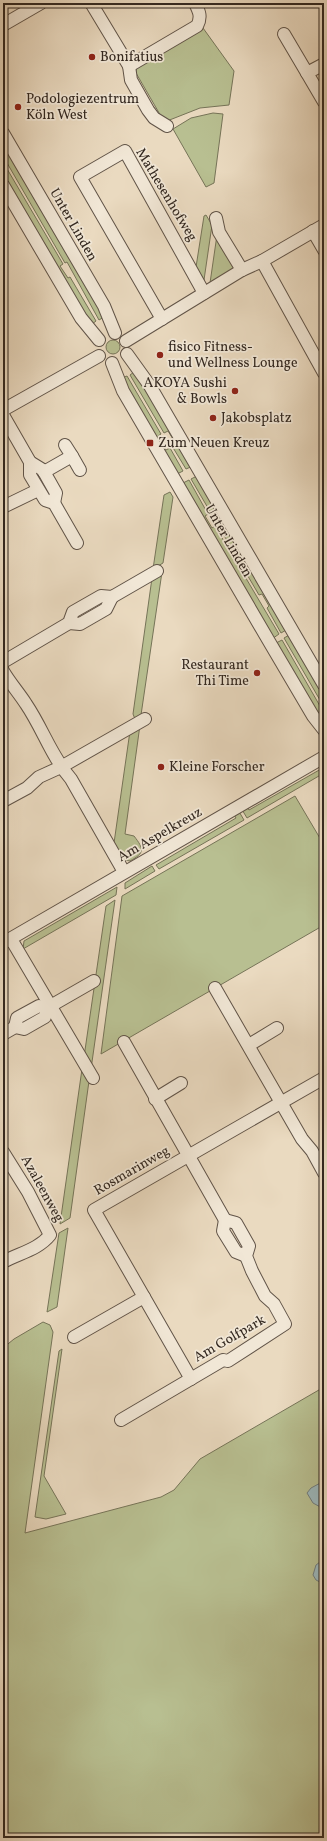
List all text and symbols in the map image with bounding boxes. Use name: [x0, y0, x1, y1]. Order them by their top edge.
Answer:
place label: Bonifatius: [100, 48, 163, 67]
marker: Bonifatius: [87, 52, 97, 62]
place label: Podologiezentrum Köln West: [26, 90, 139, 125]
marker: Podologiezentrum Köln West: [13, 102, 23, 112]
street label: Mathesenhofweg: [131, 145, 201, 245]
street label: Unter Linden: [44, 185, 102, 265]
place label: fisico Fitness- und Wellness Lounge: [168, 338, 298, 373]
marker: fisico Fitness- und Wellness Lounge: [155, 350, 165, 360]
place label: AKOYA Sushi & Bowls: [144, 374, 227, 409]
marker: AKOYA Sushi & Bowls: [230, 386, 240, 396]
place label: Jakobsplatz: [221, 409, 292, 428]
marker: Jakobsplatz: [208, 413, 218, 423]
place label: Zum Neuen Kreuz: [158, 434, 270, 453]
marker: Zum Neuen Kreuz: [145, 438, 155, 448]
street label: Unter Linden: [199, 501, 257, 581]
place label: Restaurant Thi Time: [181, 656, 249, 691]
marker: Restaurant Thi Time: [252, 668, 262, 678]
place label: Kleine Forscher: [169, 758, 265, 777]
marker: Kleine Forscher: [156, 762, 166, 772]
street label: Am Aspelkreuz: [114, 803, 206, 867]
street label: Rosmarinweg: [91, 1142, 173, 1200]
street label: Azaleenweg: [16, 1152, 68, 1226]
street label: Am Golfpark: [191, 1311, 270, 1367]

